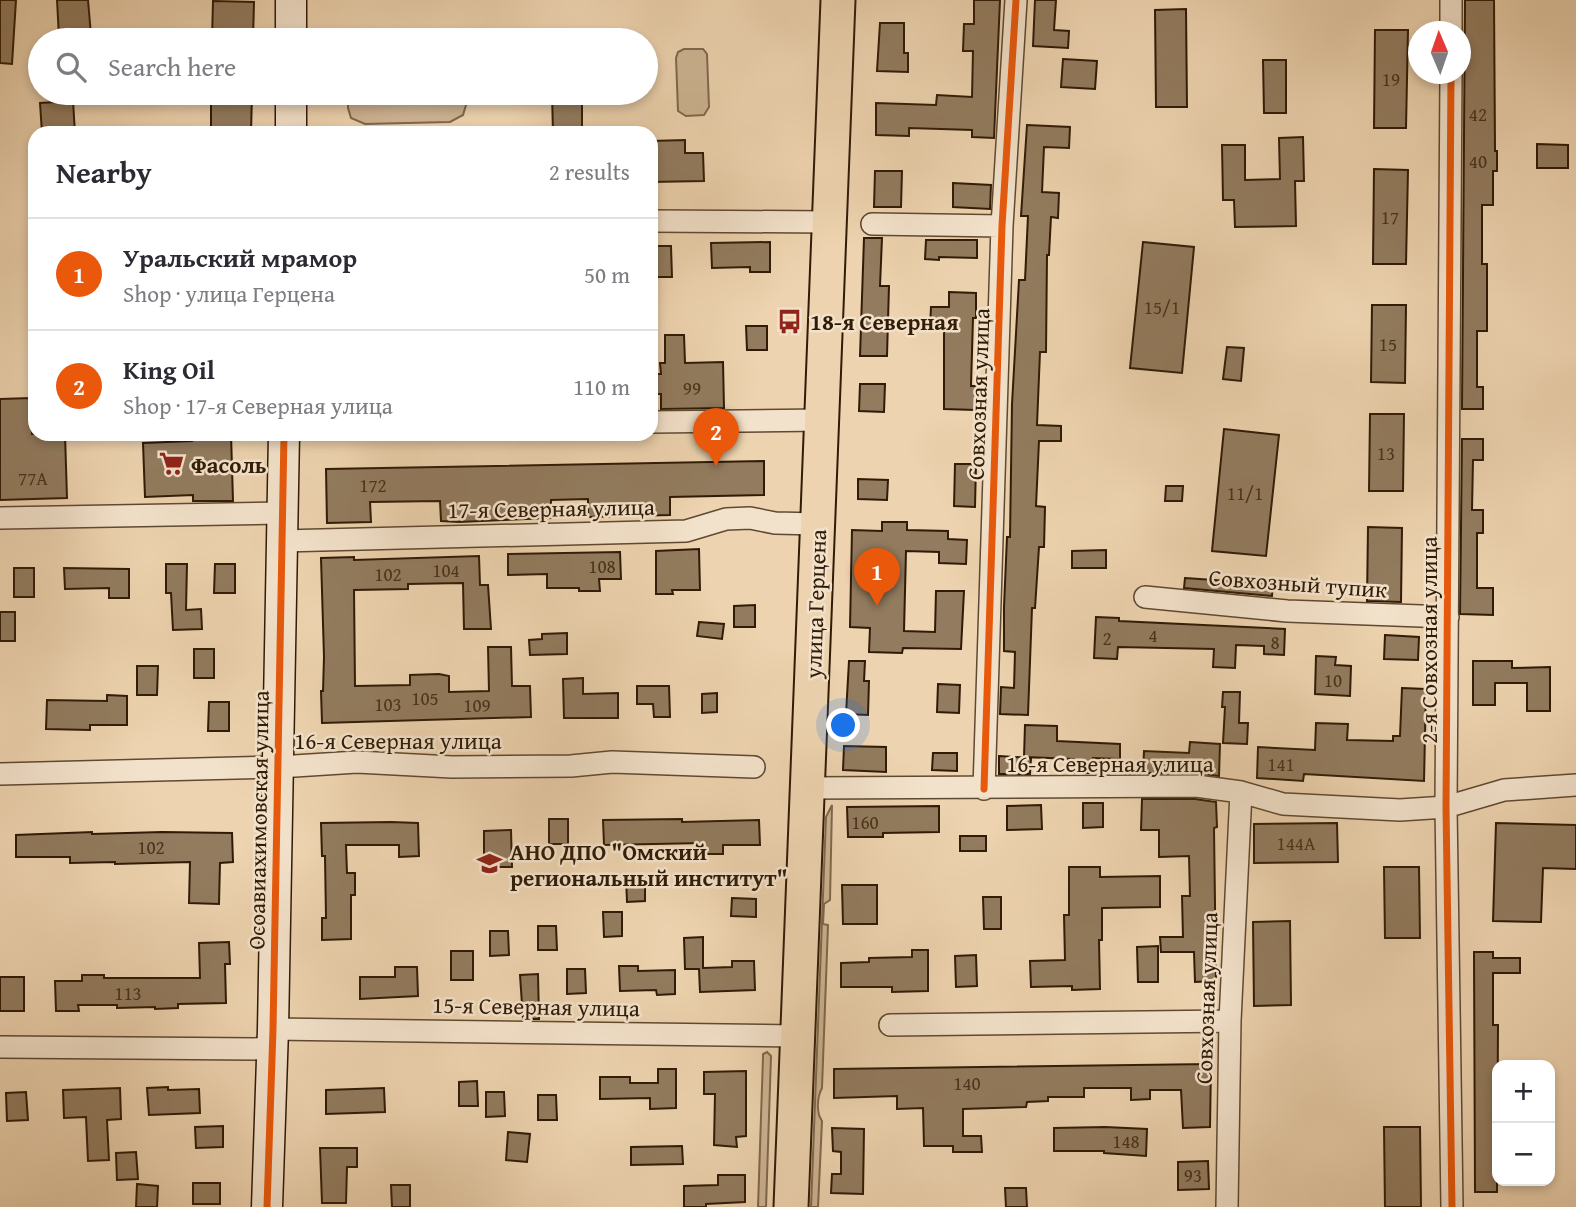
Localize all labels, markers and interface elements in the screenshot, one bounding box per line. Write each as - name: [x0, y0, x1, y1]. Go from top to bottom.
- north arrow: [1408, 21, 1471, 84]
- search box: [28, 28, 658, 105]
- text: Search here: [108, 47, 236, 86]
- icon: search: [52, 48, 90, 86]
- house number: 19: [1382, 65, 1400, 93]
- house number: 42: [1469, 100, 1487, 128]
- house number: 40: [1469, 147, 1487, 175]
- text: Nearby: [56, 150, 152, 194]
- text: 2 results: [549, 155, 630, 188]
- house number: 17: [1381, 203, 1399, 231]
- text: Уральский мрамор: [123, 238, 357, 277]
- text: 1: [73, 258, 85, 291]
- text: 50 m: [584, 258, 630, 291]
- text: Shop · улица Герцена: [123, 277, 335, 310]
- house number: 15/1: [1144, 293, 1180, 321]
- place label: 18-я Северная: [810, 305, 958, 338]
- bus stop icon: 18-я Северная: [776, 307, 804, 335]
- street label: Совхозная улица: [959, 307, 997, 481]
- house number: 15: [1379, 330, 1397, 358]
- text: King Oil: [123, 350, 215, 389]
- text: 2: [73, 370, 85, 403]
- text: 110 m: [573, 370, 630, 403]
- house number: 99: [683, 374, 701, 402]
- text: Shop · 17-я Северная улица: [123, 389, 393, 422]
- pin: 2: [693, 408, 739, 466]
- house number: 13: [1377, 439, 1395, 467]
- place label: Фасоль: [191, 448, 267, 481]
- supermarket icon: Фасоль: [157, 450, 185, 478]
- house number: 77А: [18, 464, 48, 492]
- house number: 172: [359, 471, 387, 499]
- house number: 11/1: [1227, 479, 1263, 507]
- street label: 17-я Северная улица: [447, 490, 655, 526]
- street label: улица Герцена: [796, 529, 834, 680]
- street label: 2-я Совхозная улица: [1412, 536, 1445, 744]
- pin: 1: [854, 548, 900, 606]
- house number: 108: [588, 552, 616, 580]
- house number: 104: [432, 556, 460, 584]
- house number: 102: [374, 560, 402, 588]
- street label: Совхозный тупик: [1208, 560, 1388, 606]
- house number: 4: [1148, 621, 1158, 649]
- house number: 2: [1102, 624, 1112, 652]
- house number: 8: [1270, 628, 1280, 656]
- house number: 10: [1324, 666, 1342, 694]
- house number: 105: [411, 684, 439, 712]
- street label: Осоавиахимовская улица: [239, 690, 277, 950]
- house number: 103: [374, 690, 402, 718]
- house number: 109: [463, 691, 491, 719]
- your location: [826, 708, 860, 742]
- street label: 16-я Северная улица: [294, 724, 502, 757]
- street label: 16-я Северная улица: [1006, 747, 1214, 780]
- house number: 141: [1267, 750, 1295, 778]
- house number: 160: [851, 808, 879, 836]
- house number: 144А: [1277, 829, 1316, 857]
- house number: 102: [137, 833, 165, 861]
- place label: АНО ДПО "Омский региональный институт": [510, 835, 788, 894]
- school or university icon: АНО ДПО "Омский региональный институт": [476, 850, 504, 878]
- street label: Совхозная улица: [1187, 911, 1225, 1085]
- house number: 113: [114, 979, 142, 1007]
- street label: 15-я Северная улица: [432, 988, 640, 1024]
- map controls: [1492, 1060, 1555, 1186]
- button: +: [1492, 1060, 1555, 1123]
- house number: 140: [953, 1069, 981, 1097]
- button: −: [1492, 1123, 1555, 1186]
- house number: 148: [1112, 1127, 1140, 1155]
- house number: 93: [1184, 1161, 1202, 1189]

